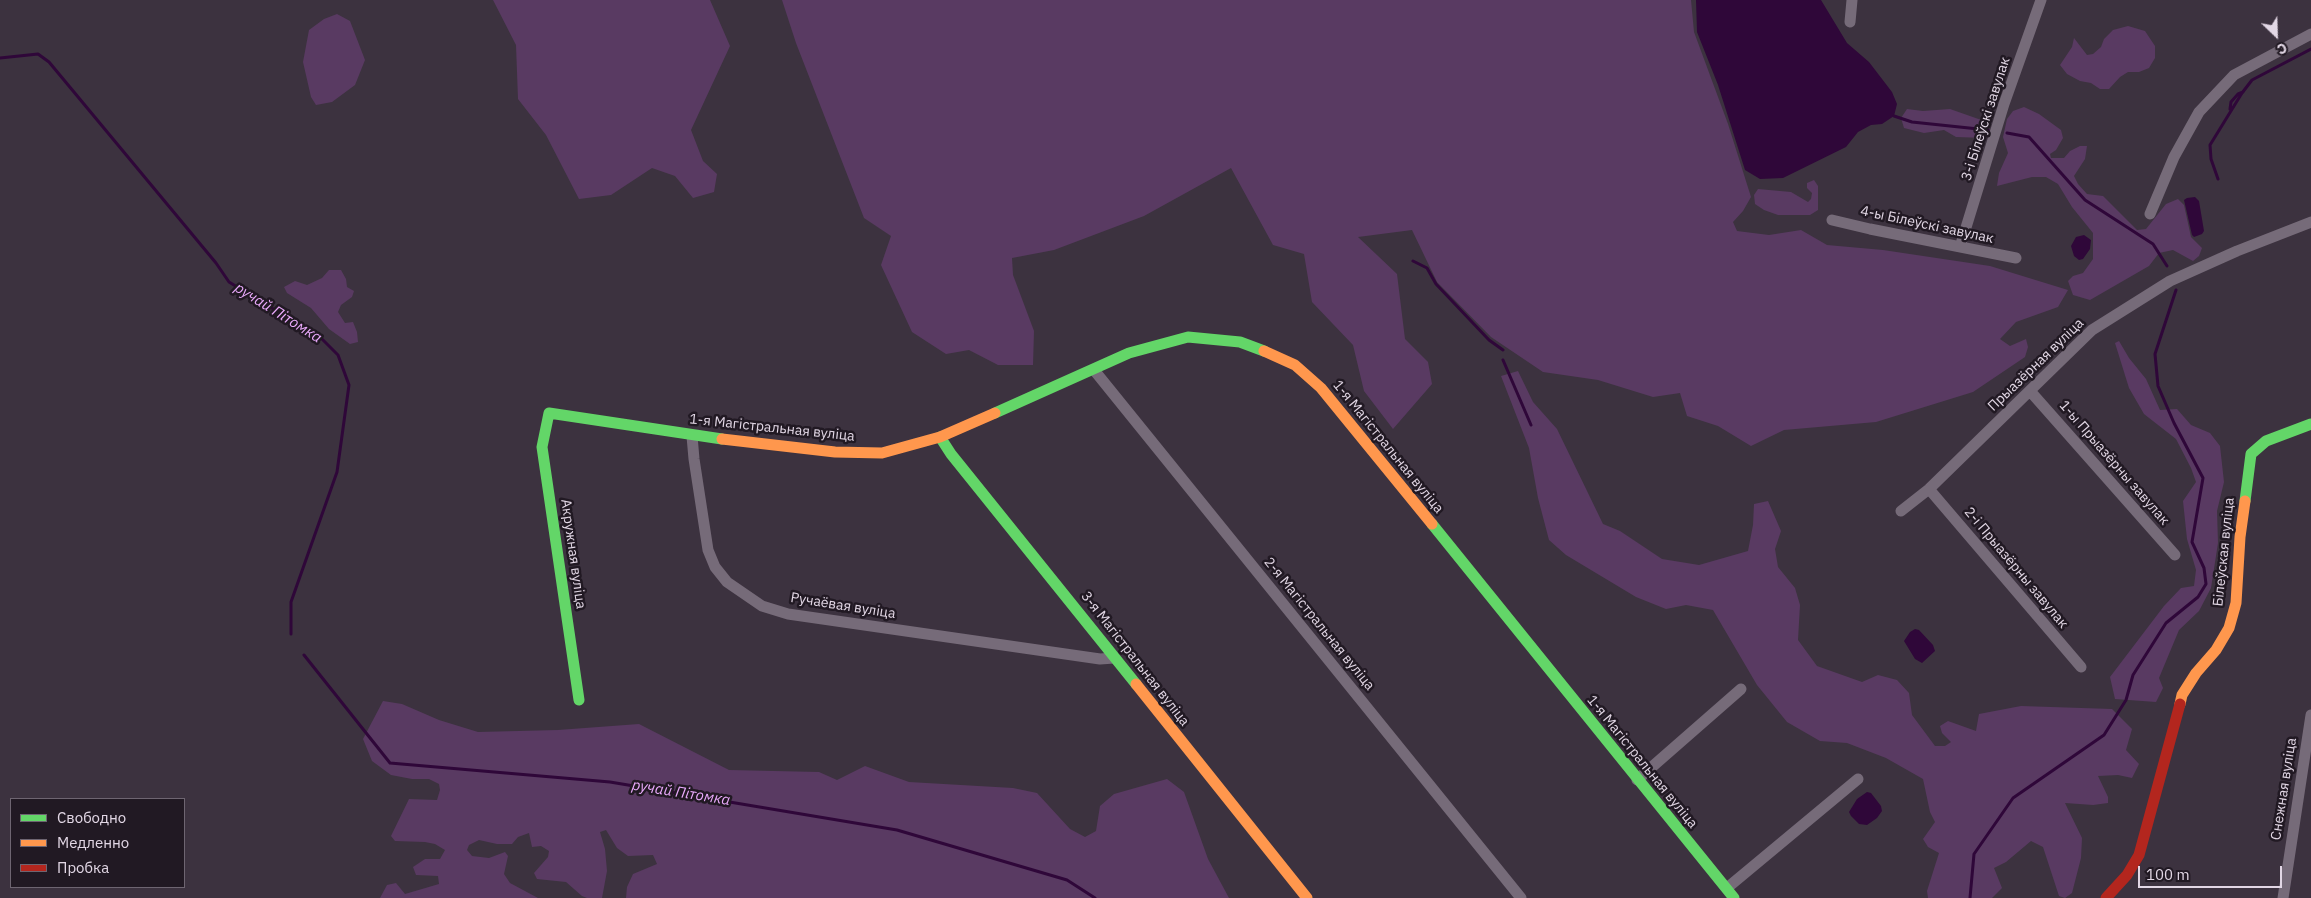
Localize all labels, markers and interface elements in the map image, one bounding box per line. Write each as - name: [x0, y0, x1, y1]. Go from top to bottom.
- north arrow: [2251, 10, 2301, 60]
- text: С: [2274, 39, 2290, 59]
- street label: 3-і Білеўскі завулак: [1958, 55, 2014, 183]
- street label: 4-ы Білеўскі завулак: [1859, 203, 1995, 247]
- water label: ручай Пітомка: [231, 279, 325, 347]
- street label: Прыазёрная вуліца: [1985, 315, 2087, 415]
- street label: 1-я Магістральная вуліца: [1329, 377, 1447, 517]
- street label: 1-ы Прыазёрны завулак: [2055, 397, 2173, 529]
- street label: 1-я Магістральная вуліца: [689, 411, 855, 445]
- street label: Білеўская вуліца: [2210, 497, 2238, 607]
- street label: Акружная вуліца: [557, 498, 589, 610]
- street label: 2-і Прыазёрны завулак: [1960, 504, 2072, 632]
- street label: 2-я Магістральная вуліца: [1260, 554, 1378, 694]
- street label: 3-я Магістральная вуліца: [1077, 588, 1193, 730]
- street label: Ручаёвая вуліца: [789, 589, 897, 623]
- street label: 1-я Магістральная вуліца: [1583, 692, 1701, 832]
- street label: Снежная вуліца: [2268, 737, 2300, 841]
- water label: ручай Пітомка: [630, 776, 732, 810]
- legend: [10, 798, 185, 888]
- text: Свободно: [57, 808, 126, 827]
- text: Медленно: [57, 833, 129, 852]
- scale bar: [2141, 856, 2285, 888]
- text: Пробка: [57, 858, 109, 877]
- text: 100 m: [2146, 865, 2190, 884]

